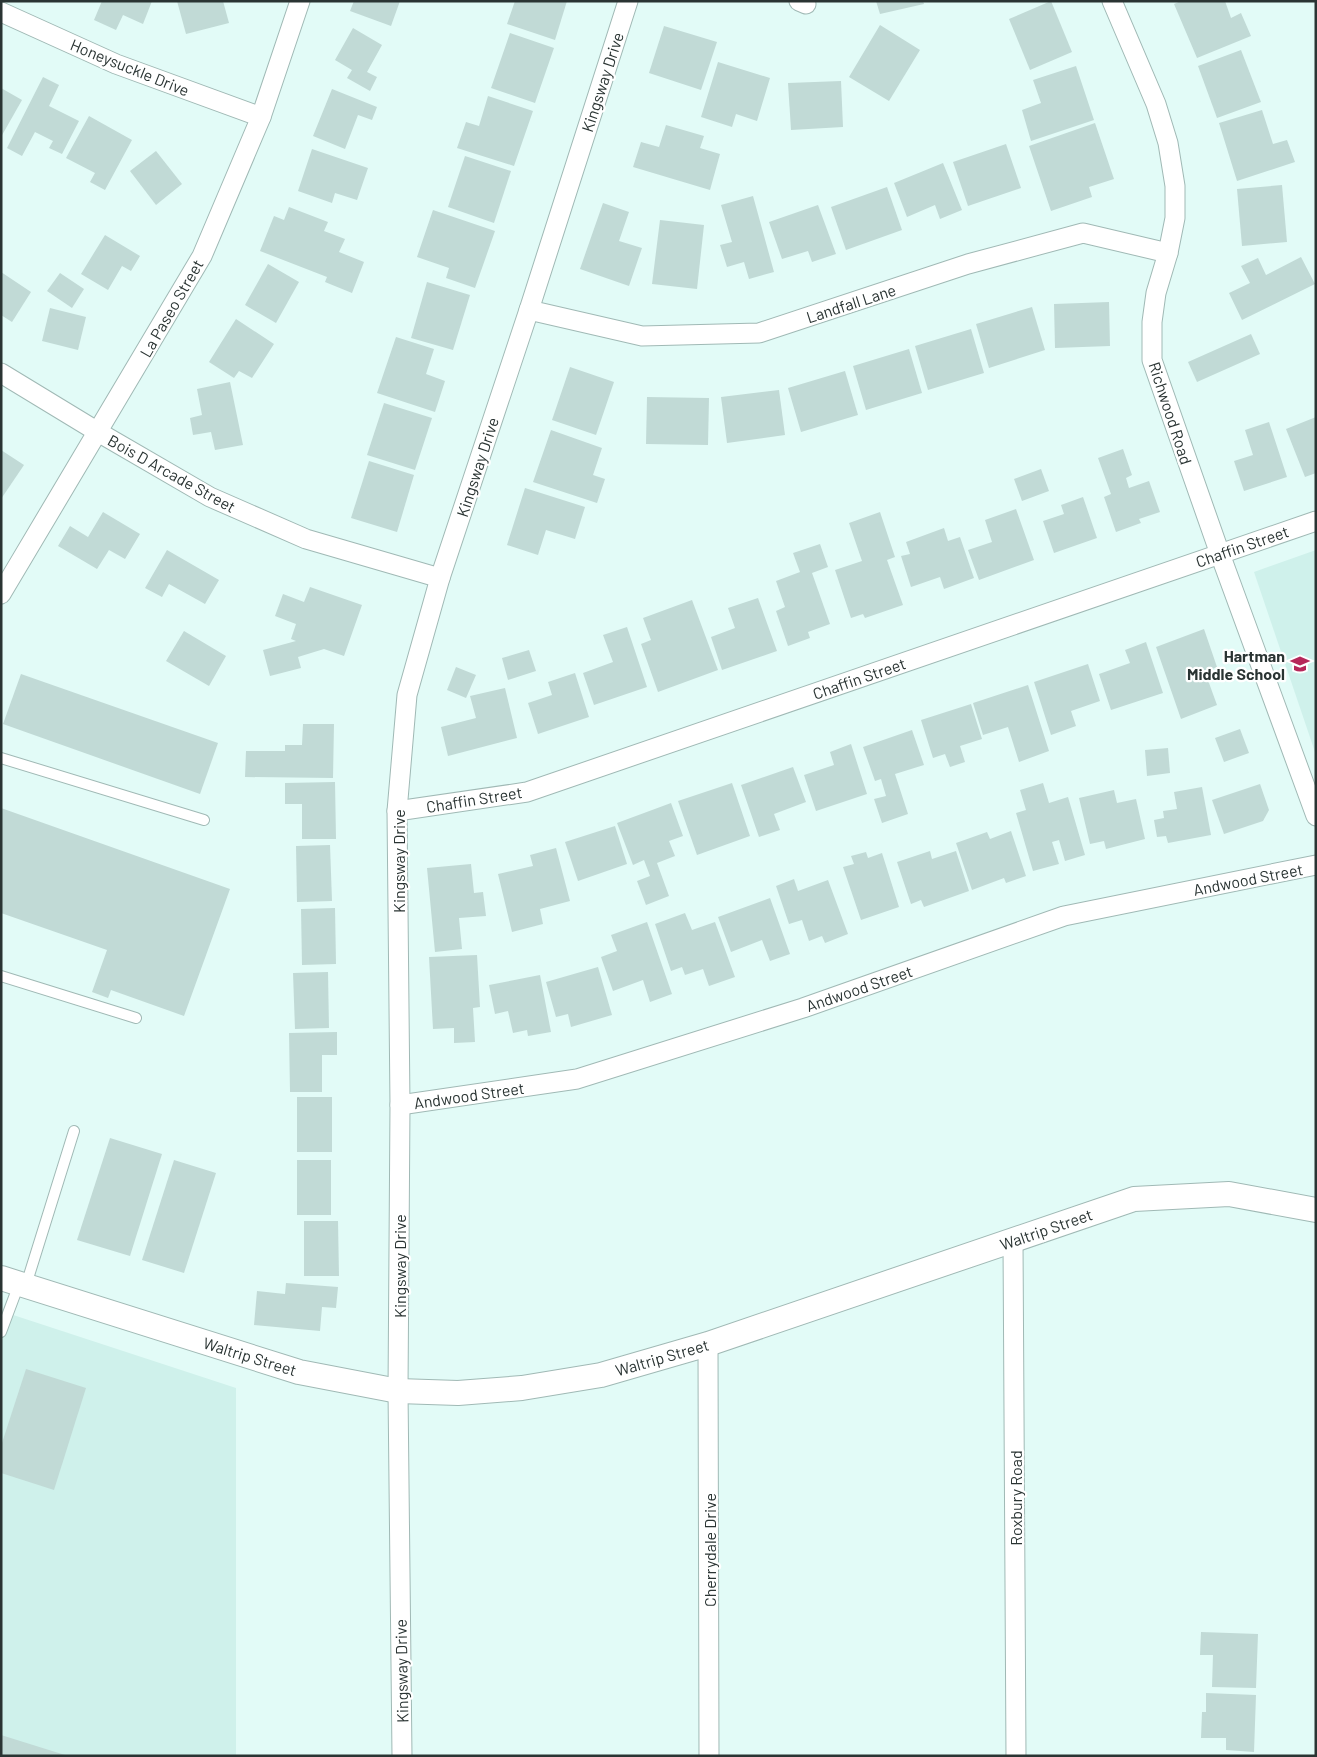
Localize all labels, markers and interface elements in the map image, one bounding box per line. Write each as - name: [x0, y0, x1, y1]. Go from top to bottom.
- street label: Kingsway Drive: [577, 30, 627, 134]
- street label: Honeysuckle Drive: [68, 34, 192, 100]
- street label: La Paseo Street: [135, 256, 207, 360]
- street label: Landfall Lane: [804, 280, 898, 326]
- street label: Richwood Road: [1145, 359, 1197, 467]
- street label: Kingsway Drive: [452, 415, 502, 519]
- street label: Bois D Arcade Street: [105, 430, 239, 516]
- street label: Chaffin Street: [1193, 521, 1291, 571]
- place label: Hartman Middle School: [1187, 646, 1285, 683]
- street label: Chaffin Street: [810, 653, 908, 703]
- school or university icon: Hartman Middle School: [1289, 653, 1311, 675]
- street label: Chaffin Street: [425, 782, 523, 816]
- street label: Kingsway Drive: [389, 809, 408, 913]
- street label: Andwood Street: [1192, 859, 1304, 899]
- street label: Andwood Street: [803, 961, 915, 1015]
- street label: Andwood Street: [413, 1078, 525, 1112]
- street label: Waltrip Street: [997, 1204, 1095, 1254]
- street label: Kingsway Drive: [390, 1214, 409, 1318]
- street label: Waltrip Street: [201, 1333, 299, 1379]
- street label: Waltrip Street: [613, 1335, 711, 1379]
- street label: Roxbury Road: [1006, 1450, 1025, 1546]
- street label: Cherrydale Drive: [700, 1493, 719, 1607]
- street label: Kingsway Drive: [391, 1619, 411, 1723]

